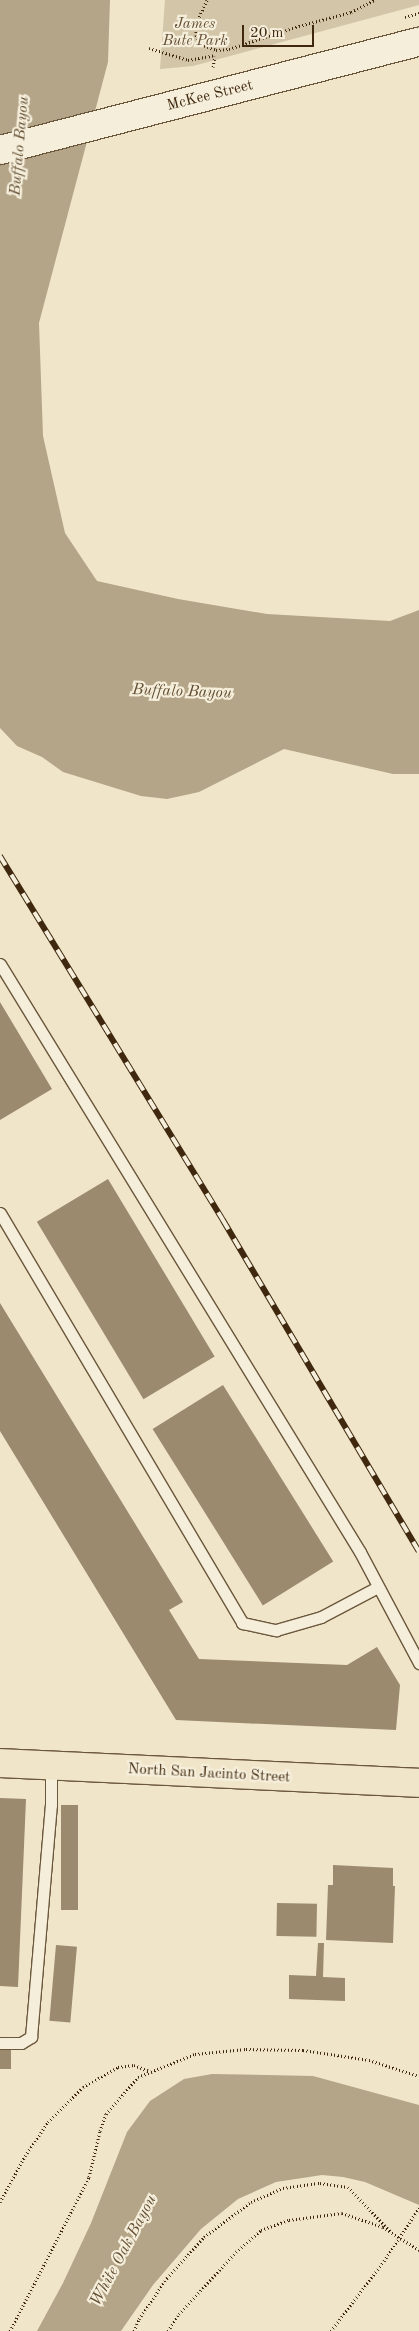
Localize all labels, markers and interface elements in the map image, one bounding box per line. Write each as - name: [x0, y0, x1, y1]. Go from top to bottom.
- park label: James Bute Park: [162, 15, 228, 50]
- scale bar: [244, 15, 316, 47]
- text: 20 m: [250, 26, 284, 41]
- street label: McKee Street: [165, 77, 255, 115]
- water label: Buffalo Bayou: [6, 95, 34, 197]
- water label: Buffalo Bayou: [132, 681, 232, 703]
- street label: North San Jacinto Street: [127, 1761, 291, 1787]
- water label: White Oak Bayou: [87, 2192, 161, 2310]

